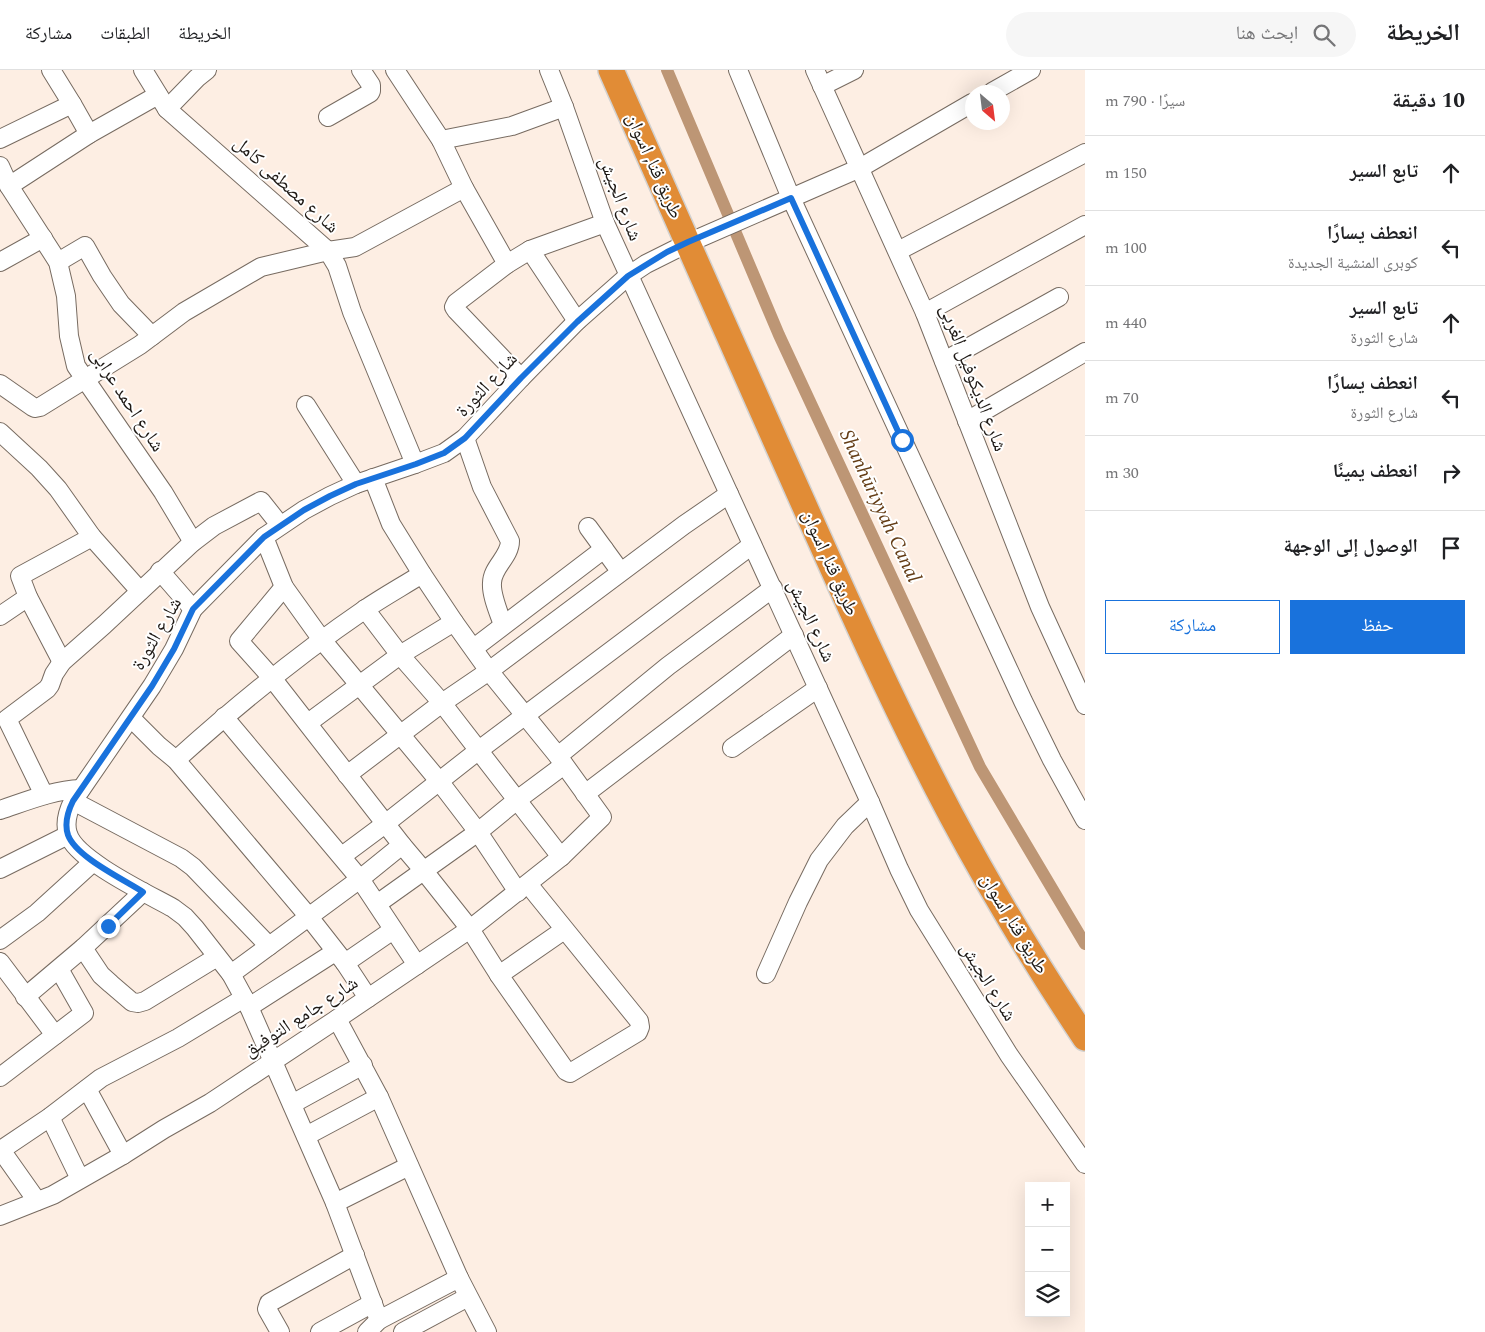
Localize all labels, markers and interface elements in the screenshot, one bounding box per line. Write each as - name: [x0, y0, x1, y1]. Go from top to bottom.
- search box: [1006, 12, 1356, 57]
- text: الخريطة: [1386, 15, 1460, 51]
- text: ابحث هنا: [1236, 19, 1298, 48]
- text: مشاركة: [25, 20, 72, 47]
- text: الطبقات: [100, 20, 150, 47]
- text: الخريطة: [178, 20, 231, 47]
- icon: search: [1310, 21, 1338, 49]
- north arrow: [965, 85, 1010, 130]
- text: 10 دقيقة: [1392, 85, 1465, 117]
- text: سيرًا · 790 m: [1105, 89, 1185, 113]
- street label: طريق قنا, اسوان: [618, 108, 690, 224]
- street label: شارع مصطفى كامل: [227, 129, 345, 241]
- street label: شارع الجيش: [591, 153, 649, 245]
- text: تابع السير: [1350, 157, 1418, 186]
- icon: ahead: [1437, 159, 1465, 187]
- text: 150 m: [1105, 161, 1147, 185]
- text: انعطف يسارًا: [1327, 219, 1418, 248]
- icon: left: [1437, 234, 1465, 262]
- text: 100 m: [1105, 236, 1147, 260]
- text: كوبرى المنشية الجديدة: [1288, 251, 1418, 275]
- text: تابع السير: [1350, 294, 1418, 323]
- street label: شارع الديكوفيل الغربى: [932, 300, 1014, 456]
- icon: ahead: [1437, 309, 1465, 337]
- text: 440 m: [1105, 311, 1147, 335]
- text: شارع الثورة: [1350, 326, 1418, 350]
- street label: شارع احمد عرابى: [82, 342, 172, 458]
- street label: شارع الثورة: [449, 346, 525, 424]
- text: انعطف يسارًا: [1327, 369, 1418, 398]
- icon: left: [1437, 384, 1465, 412]
- text: 70 m: [1105, 386, 1139, 410]
- text: شارع الثورة: [1350, 401, 1418, 425]
- water label: Shanhūriyyah Canal: [831, 424, 929, 588]
- route start: [891, 429, 914, 452]
- text: انعطف يمينًا: [1333, 457, 1418, 486]
- icon: right: [1437, 459, 1465, 487]
- text: 30 m: [1105, 461, 1139, 485]
- street label: طريق قنا, اسوان: [794, 505, 866, 621]
- text: الوصول إلى الوجهة: [1284, 532, 1418, 561]
- icon: arrive: [1437, 534, 1465, 562]
- street label: شارع الجيش: [779, 575, 843, 667]
- street label: شارع الثورة: [124, 592, 190, 676]
- button: مشاركة: [1105, 600, 1280, 654]
- button: حفظ: [1290, 600, 1465, 654]
- street label: طريق قنا, اسوان: [972, 868, 1056, 980]
- route end: [97, 915, 120, 938]
- street label: شارع الجيش: [952, 937, 1024, 1027]
- street label: شارع جامع التوفيق: [238, 969, 364, 1065]
- map controls: [1025, 1182, 1070, 1317]
- button: +: [1025, 1182, 1070, 1227]
- button: −: [1025, 1227, 1070, 1272]
- button: layers: [1025, 1272, 1070, 1317]

